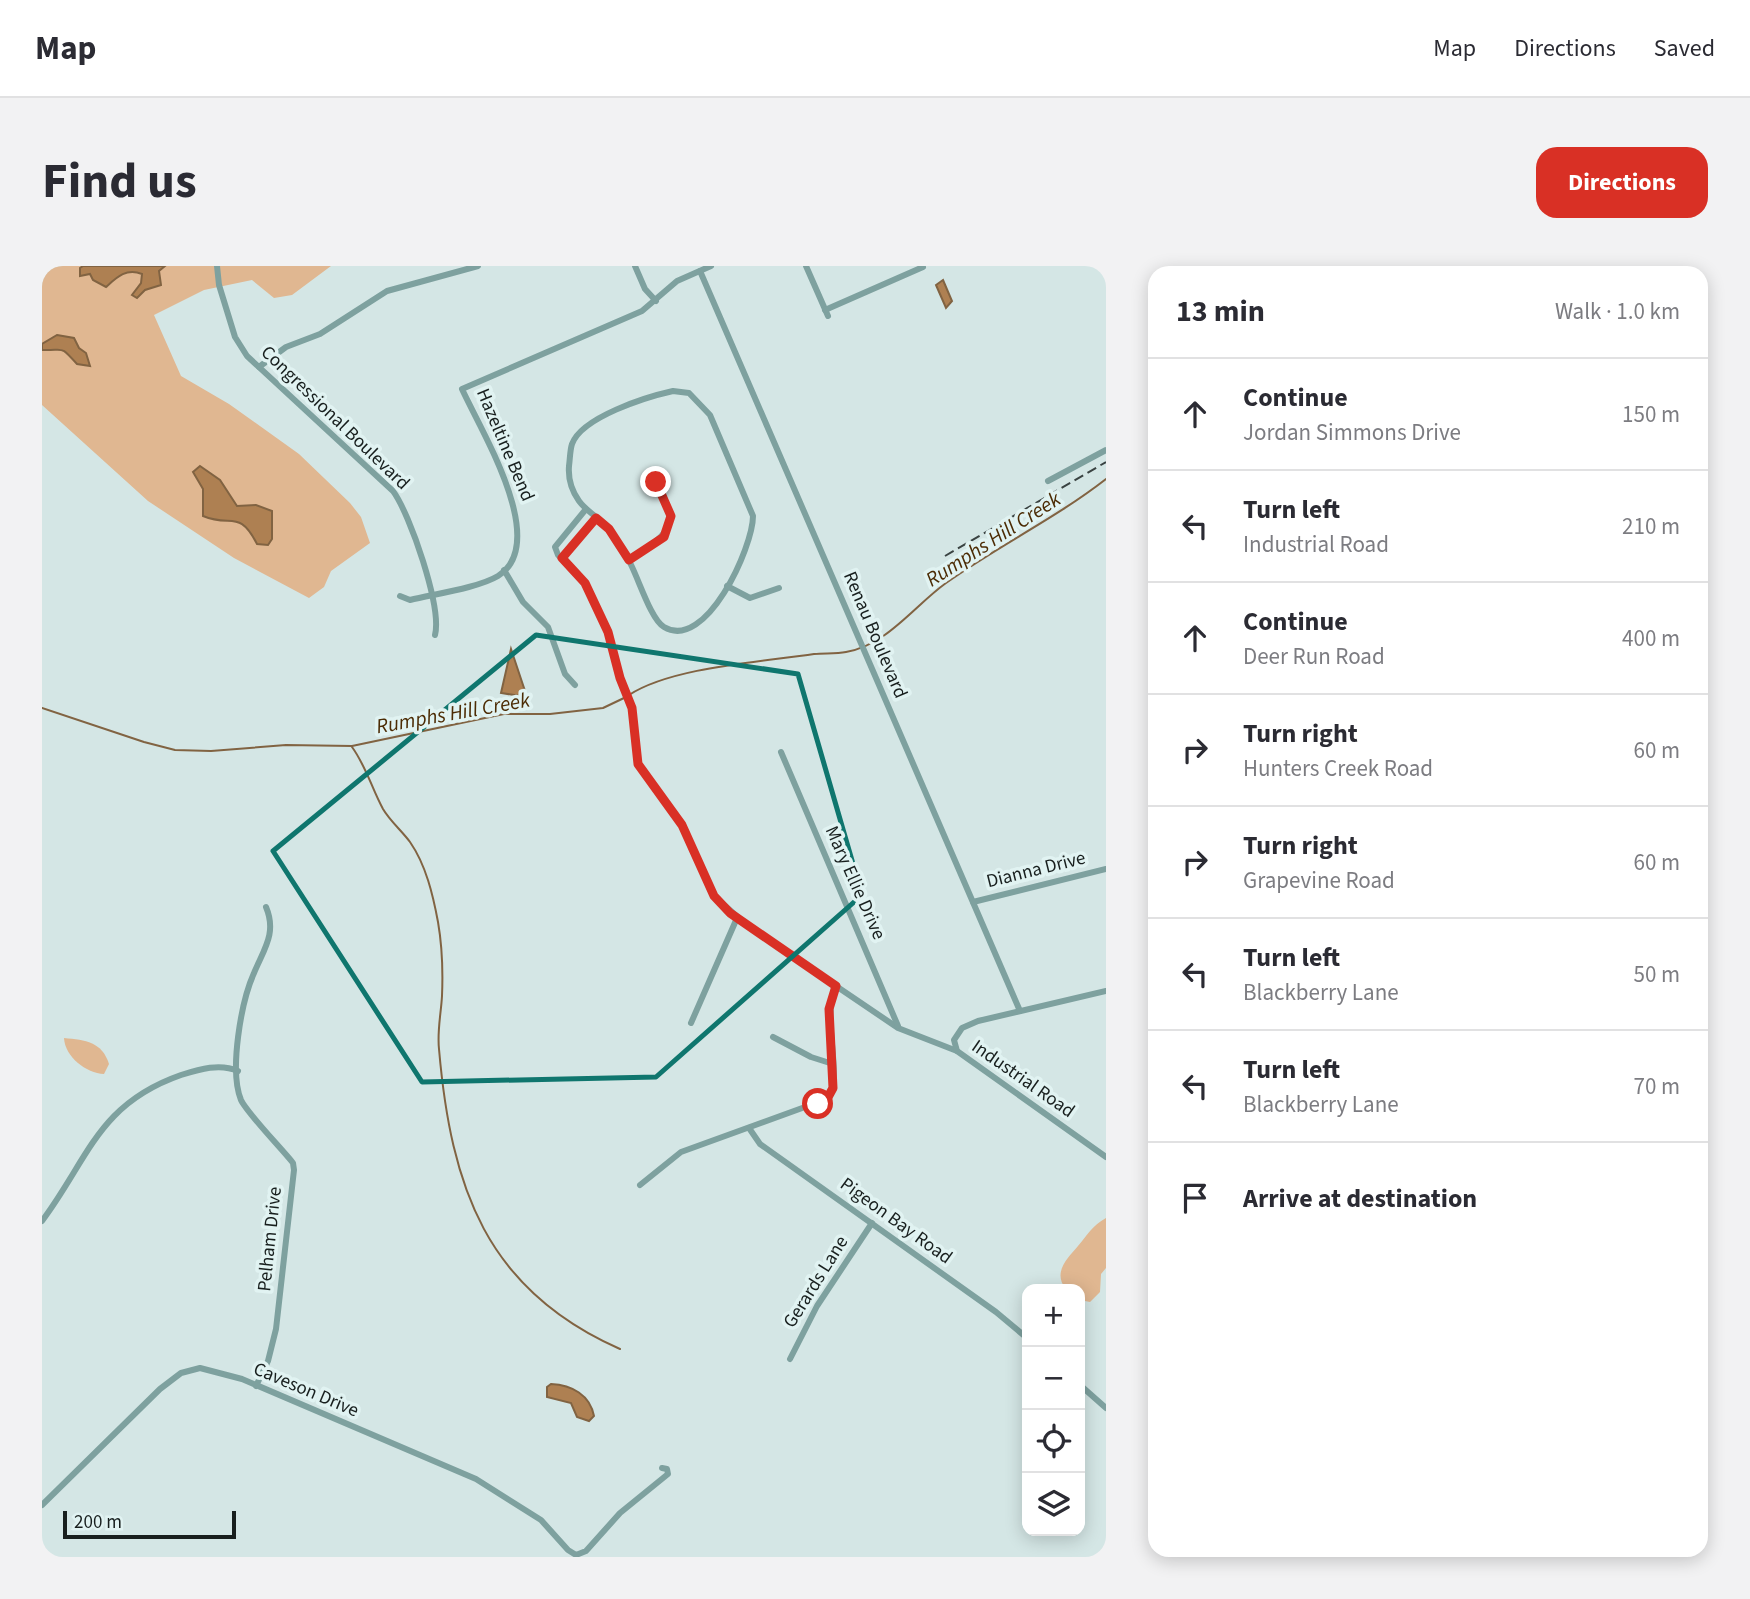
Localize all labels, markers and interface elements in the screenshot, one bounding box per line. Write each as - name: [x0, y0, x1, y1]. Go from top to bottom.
- text: Map: [35, 25, 96, 72]
- text: Map: [1433, 31, 1476, 66]
- text: Directions: [1514, 31, 1616, 66]
- text: Saved: [1654, 31, 1715, 66]
- text: Find us: [42, 147, 197, 217]
- button: Directions: [1536, 147, 1708, 218]
- text: 13 min: [1176, 290, 1265, 333]
- text: Walk · 1.0 km: [1555, 295, 1680, 328]
- street label: Congressional Boulevard: [255, 340, 415, 496]
- text: Continue: [1243, 379, 1348, 416]
- street label: Hazeltine Bend: [469, 384, 541, 506]
- icon: ahead: [1176, 395, 1214, 433]
- text: 150 m: [1622, 398, 1680, 431]
- text: Jordan Simmons Drive: [1243, 416, 1461, 449]
- route end: [640, 466, 671, 497]
- water label: Rumphs Hill Creek: [920, 483, 1067, 594]
- text: Turn left: [1243, 491, 1340, 528]
- icon: left: [1176, 507, 1214, 545]
- text: 210 m: [1622, 510, 1680, 543]
- text: Industrial Road: [1243, 528, 1389, 561]
- street label: Renau Boulevard: [836, 567, 914, 703]
- text: Continue: [1243, 603, 1348, 640]
- icon: ahead: [1176, 619, 1214, 657]
- text: 400 m: [1622, 622, 1680, 655]
- text: Deer Run Road: [1243, 640, 1385, 673]
- water label: Rumphs Hill Creek: [374, 685, 533, 741]
- text: Turn right: [1243, 715, 1358, 752]
- icon: right: [1176, 731, 1214, 769]
- text: 60 m: [1633, 734, 1680, 767]
- text: Hunters Creek Road: [1243, 752, 1433, 785]
- street label: Mary Ellie Drive: [818, 822, 892, 944]
- text: Turn right: [1243, 827, 1358, 864]
- icon: right: [1176, 843, 1214, 881]
- street label: Dianna Drive: [984, 845, 1088, 895]
- text: 60 m: [1633, 846, 1680, 879]
- text: Grapevine Road: [1243, 864, 1395, 897]
- text: Turn left: [1243, 939, 1340, 976]
- icon: left: [1176, 955, 1214, 993]
- text: 50 m: [1633, 958, 1680, 991]
- text: Blackberry Lane: [1243, 976, 1399, 1009]
- street label: Industrial Road: [966, 1033, 1080, 1125]
- text: Turn left: [1243, 1051, 1340, 1088]
- icon: left: [1176, 1067, 1214, 1105]
- text: 70 m: [1633, 1070, 1680, 1103]
- route start: [802, 1088, 833, 1119]
- text: Blackberry Lane: [1243, 1088, 1399, 1121]
- street label: Pigeon Bay Road: [834, 1171, 958, 1271]
- icon: arrive: [1176, 1179, 1214, 1217]
- text: Arrive at destination: [1243, 1180, 1477, 1217]
- street label: Pelham Drive: [251, 1185, 289, 1293]
- street label: Gerards Lane: [777, 1231, 855, 1333]
- map controls: [1022, 1284, 1085, 1536]
- button: +: [1022, 1284, 1085, 1347]
- button: −: [1022, 1347, 1085, 1410]
- street label: Caveson Drive: [249, 1356, 363, 1424]
- button: locate: [1022, 1410, 1085, 1473]
- button: layers: [1022, 1473, 1085, 1536]
- scale bar: [63, 1508, 236, 1540]
- text: 200 m: [74, 1509, 122, 1536]

